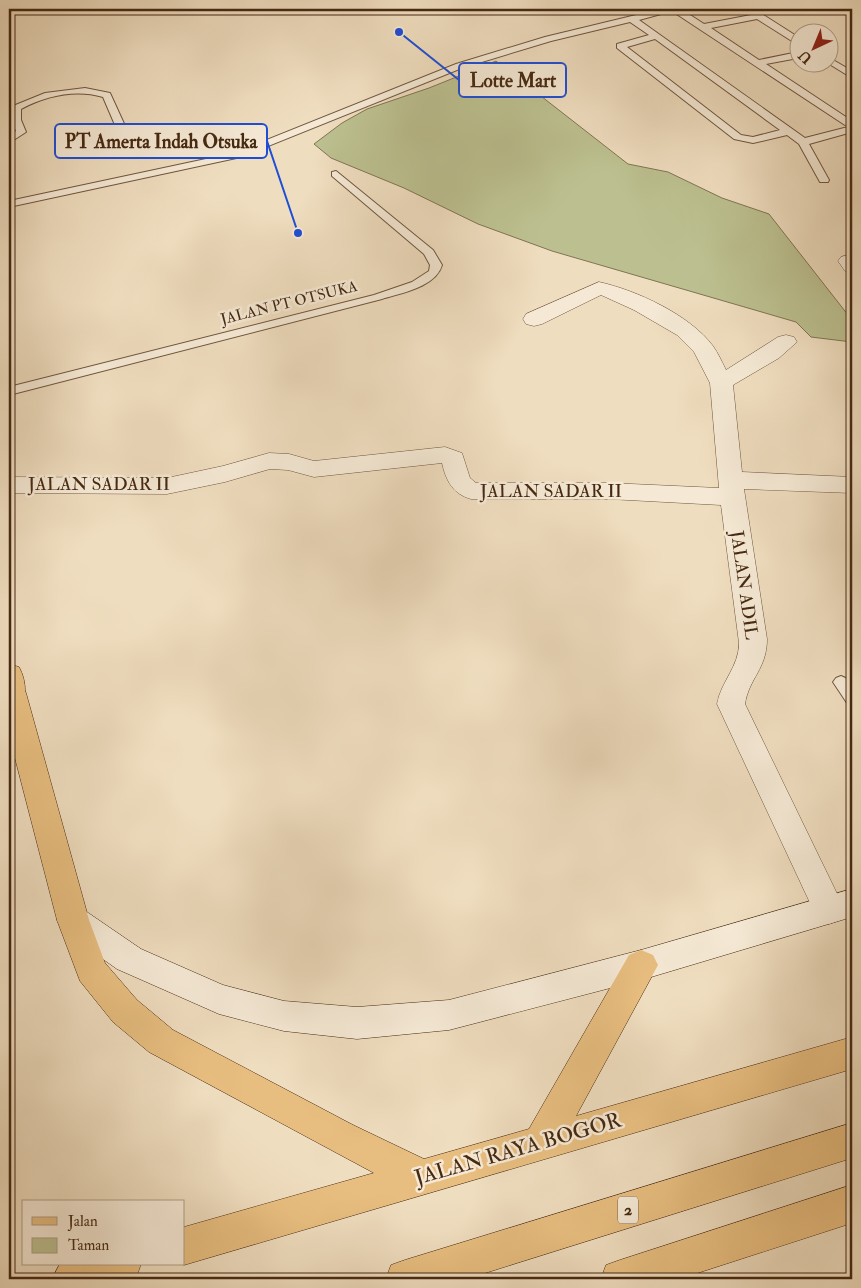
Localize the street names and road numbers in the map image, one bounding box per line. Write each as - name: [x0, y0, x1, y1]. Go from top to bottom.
- street label: JALAN PT OTSUKA: [218, 277, 360, 330]
- street label: JALAN SADAR II: [27, 473, 170, 496]
- street label: JALAN SADAR II: [479, 480, 622, 503]
- street label: JALAN ADIL: [725, 528, 763, 641]
- street label: JALAN RAYA BOGOR: [411, 1106, 625, 1192]
- road number: 2: [618, 1196, 638, 1224]

